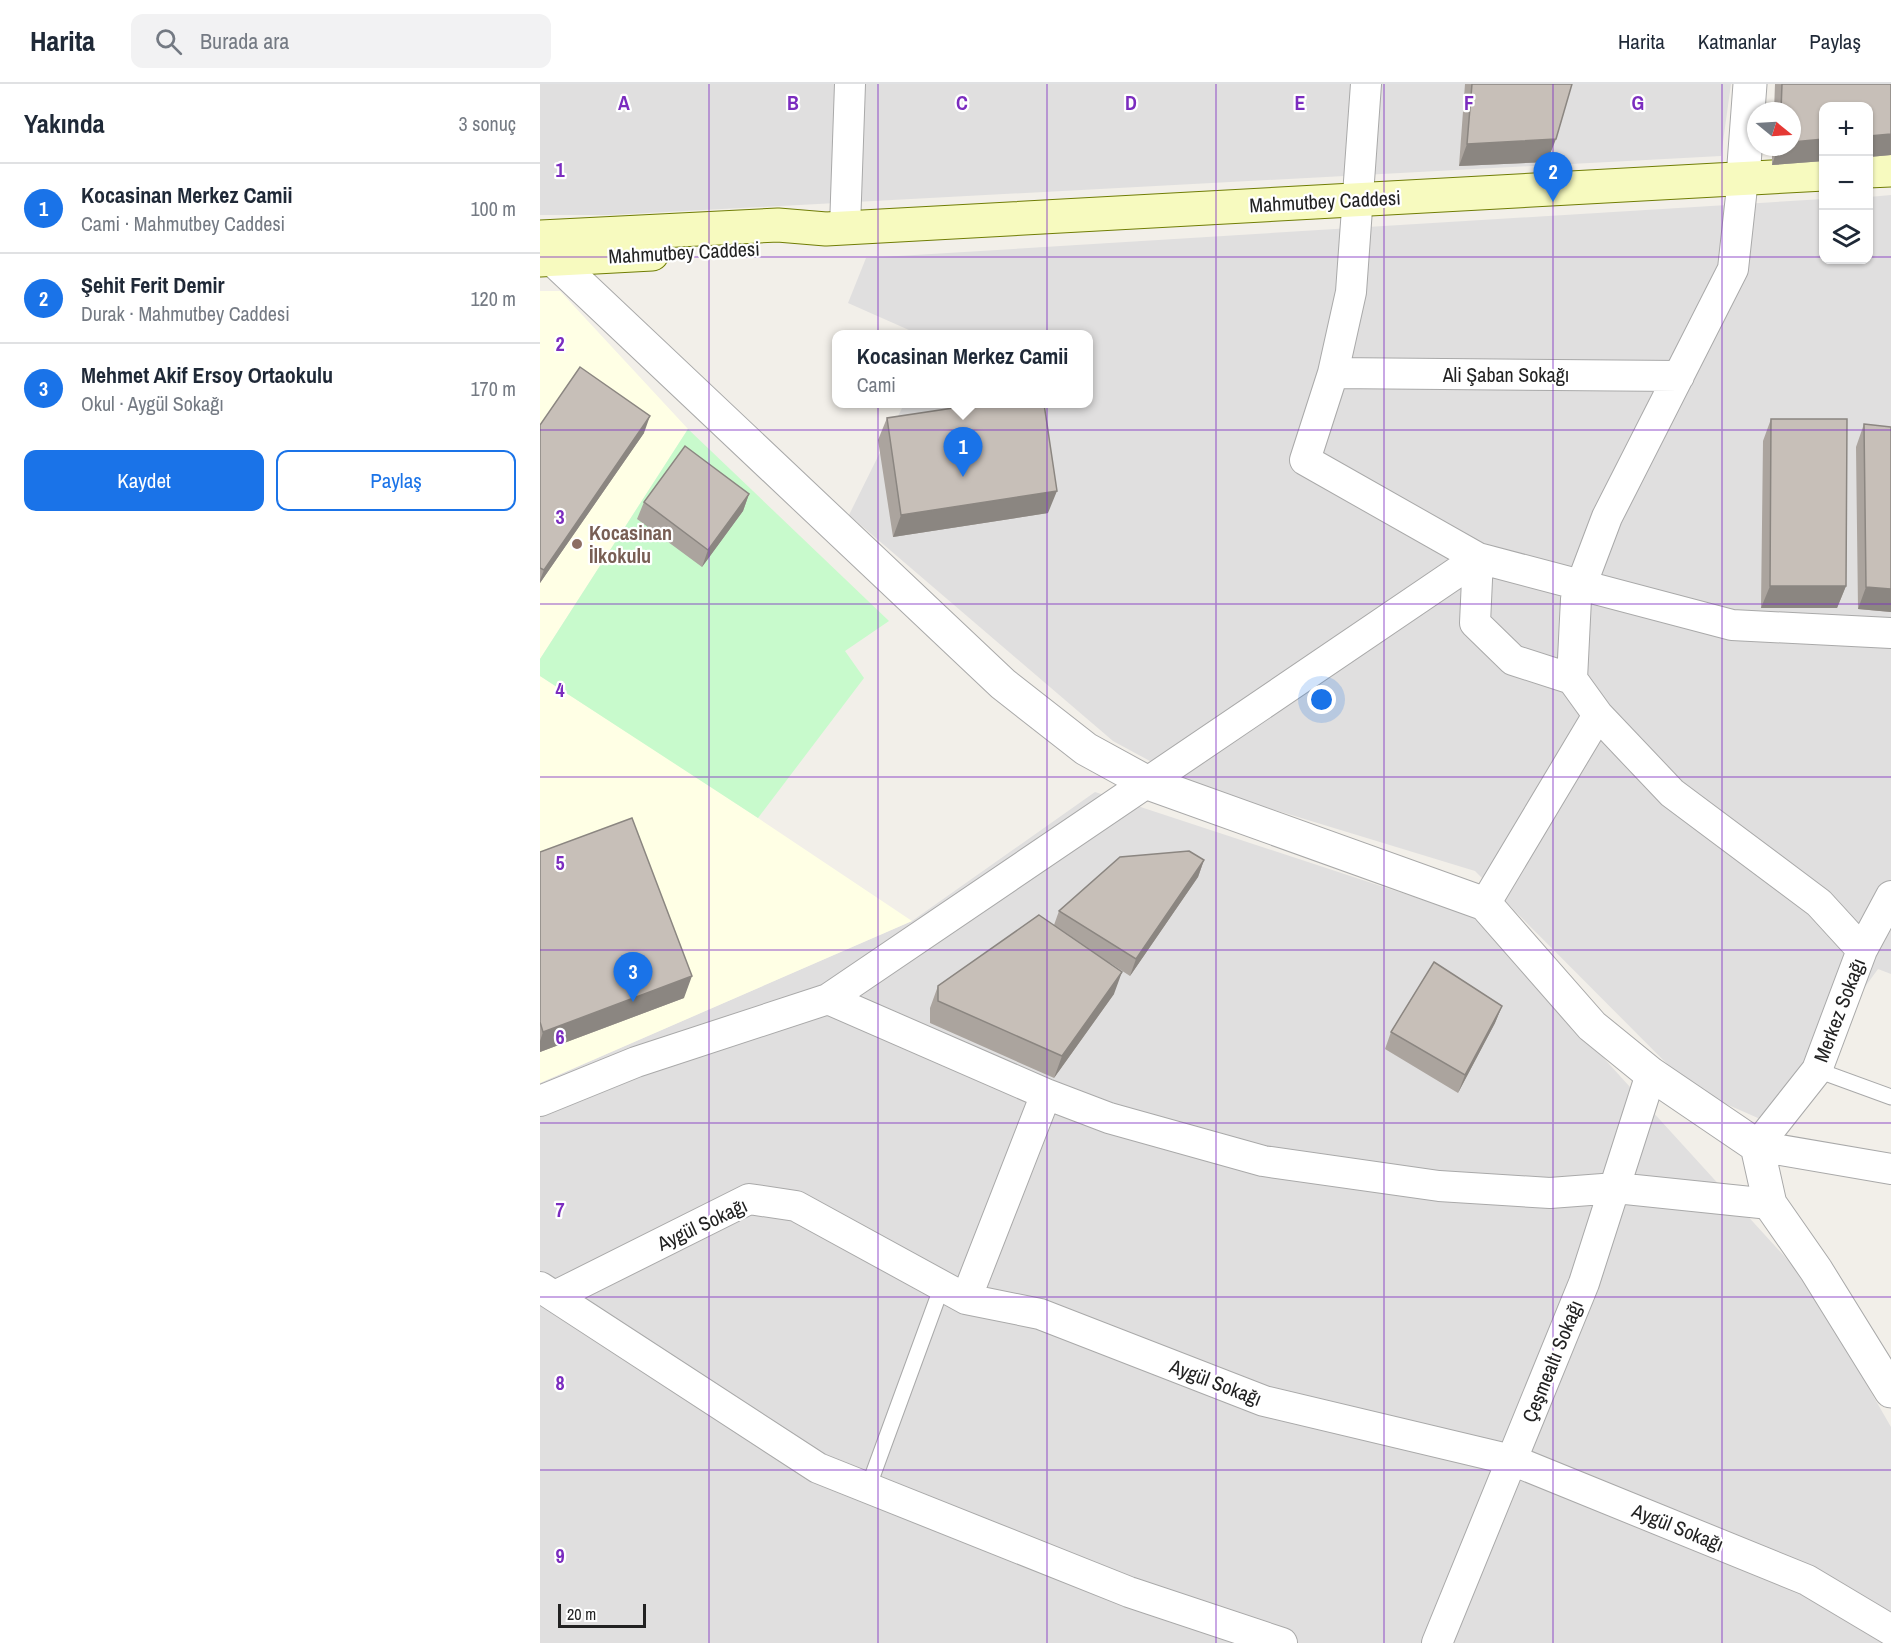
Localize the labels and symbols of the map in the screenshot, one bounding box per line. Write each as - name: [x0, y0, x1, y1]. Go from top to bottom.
- text: A: [618, 89, 630, 116]
- text: B: [787, 89, 799, 116]
- text: C: [956, 89, 968, 116]
- text: D: [1125, 89, 1137, 116]
- text: E: [1295, 89, 1306, 116]
- text: F: [1464, 89, 1474, 116]
- text: G: [1632, 89, 1644, 116]
- north arrow: [1747, 102, 1801, 156]
- pin: 2: [1534, 152, 1572, 202]
- text: 1: [555, 156, 565, 183]
- street label: Mahmutbey Caddesi: [1249, 184, 1401, 218]
- street label: Mahmutbey Caddesi: [608, 235, 760, 269]
- text: 2: [555, 330, 565, 357]
- street label: Ali Şaban Sokağı: [1442, 361, 1569, 388]
- pin: 1: [944, 428, 982, 477]
- text: 3: [555, 503, 565, 530]
- place label: Kocasinan İlkokulu: [589, 519, 672, 569]
- marker: Kocasinan İlkokulu: [570, 537, 584, 551]
- text: 4: [555, 676, 565, 703]
- your location: [1307, 685, 1336, 714]
- text: 5: [555, 849, 565, 876]
- pin: 3: [614, 952, 652, 1002]
- street label: Merkez Sokağı: [1807, 954, 1871, 1066]
- text: 6: [555, 1023, 565, 1050]
- street label: Aygül Sokağı: [652, 1191, 751, 1257]
- text: 7: [555, 1196, 565, 1223]
- street label: Çeşmealtı Sokağı: [1515, 1296, 1589, 1426]
- street label: Aygül Sokağı: [1165, 1352, 1266, 1412]
- text: 8: [555, 1369, 565, 1396]
- street label: Aygül Sokağı: [1627, 1496, 1728, 1558]
- text: 9: [555, 1542, 565, 1569]
- scale bar: [558, 1601, 646, 1628]

